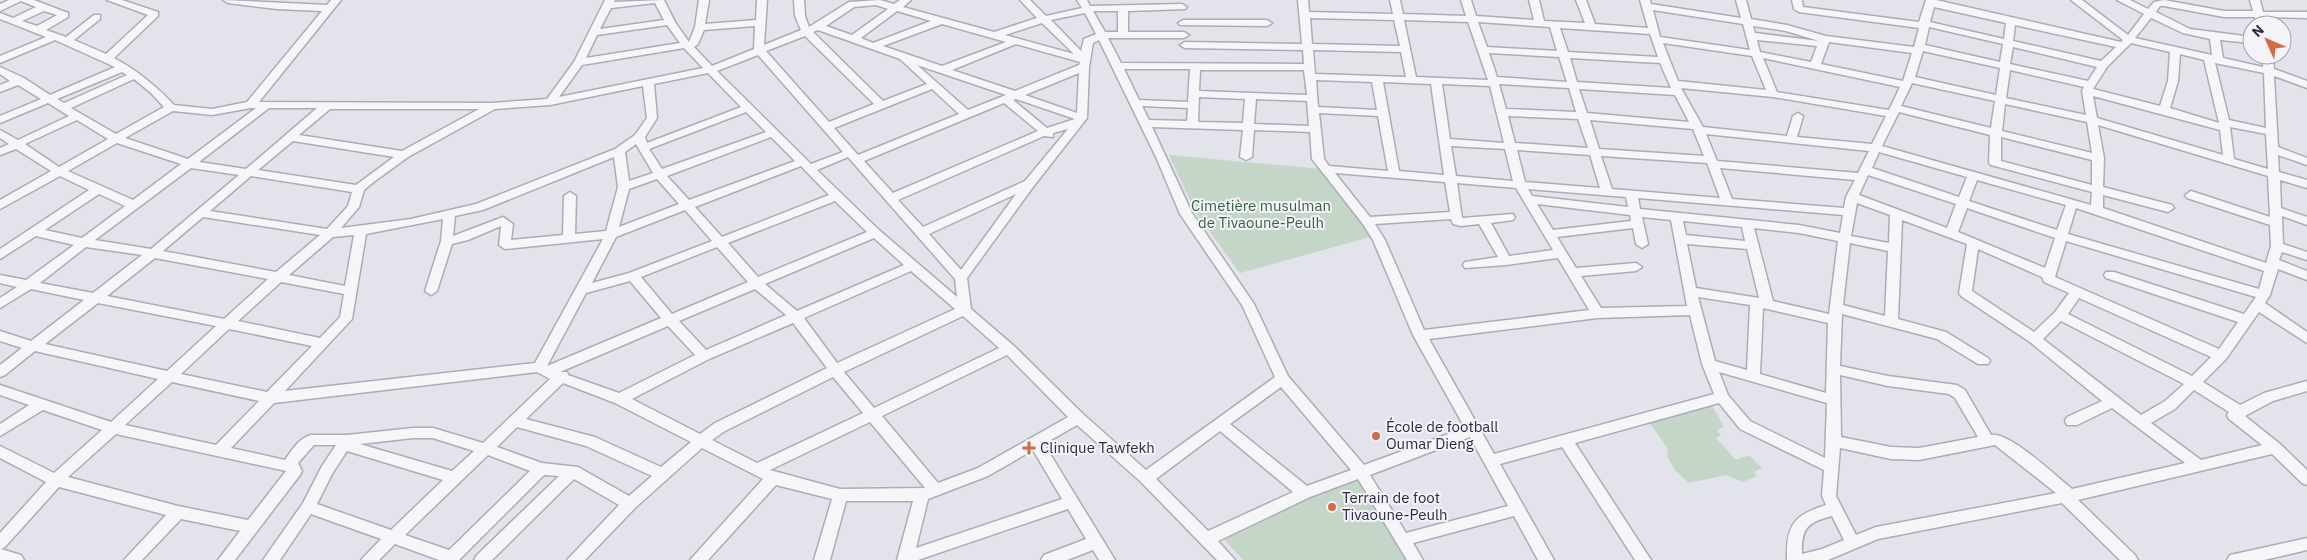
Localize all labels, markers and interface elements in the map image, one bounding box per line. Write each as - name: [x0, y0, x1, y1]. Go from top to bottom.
- north arrow: [2242, 15, 2292, 65]
- text: N: [2248, 21, 2268, 41]
- park label: Cimetière musulman de Tivaoune-Peulh: [1191, 196, 1331, 232]
- place label: École de football Oumar Dieng: [1386, 417, 1498, 453]
- marker: École de football Oumar Dieng: [1370, 430, 1382, 442]
- place label: Clinique Tawfekh: [1040, 438, 1155, 457]
- marker: Clinique Tawfekh: [1022, 441, 1036, 455]
- place label: Terrain de foot Tivaoune-Peulh: [1342, 488, 1448, 524]
- marker: Terrain de foot Tivaoune-Peulh: [1326, 501, 1338, 513]

